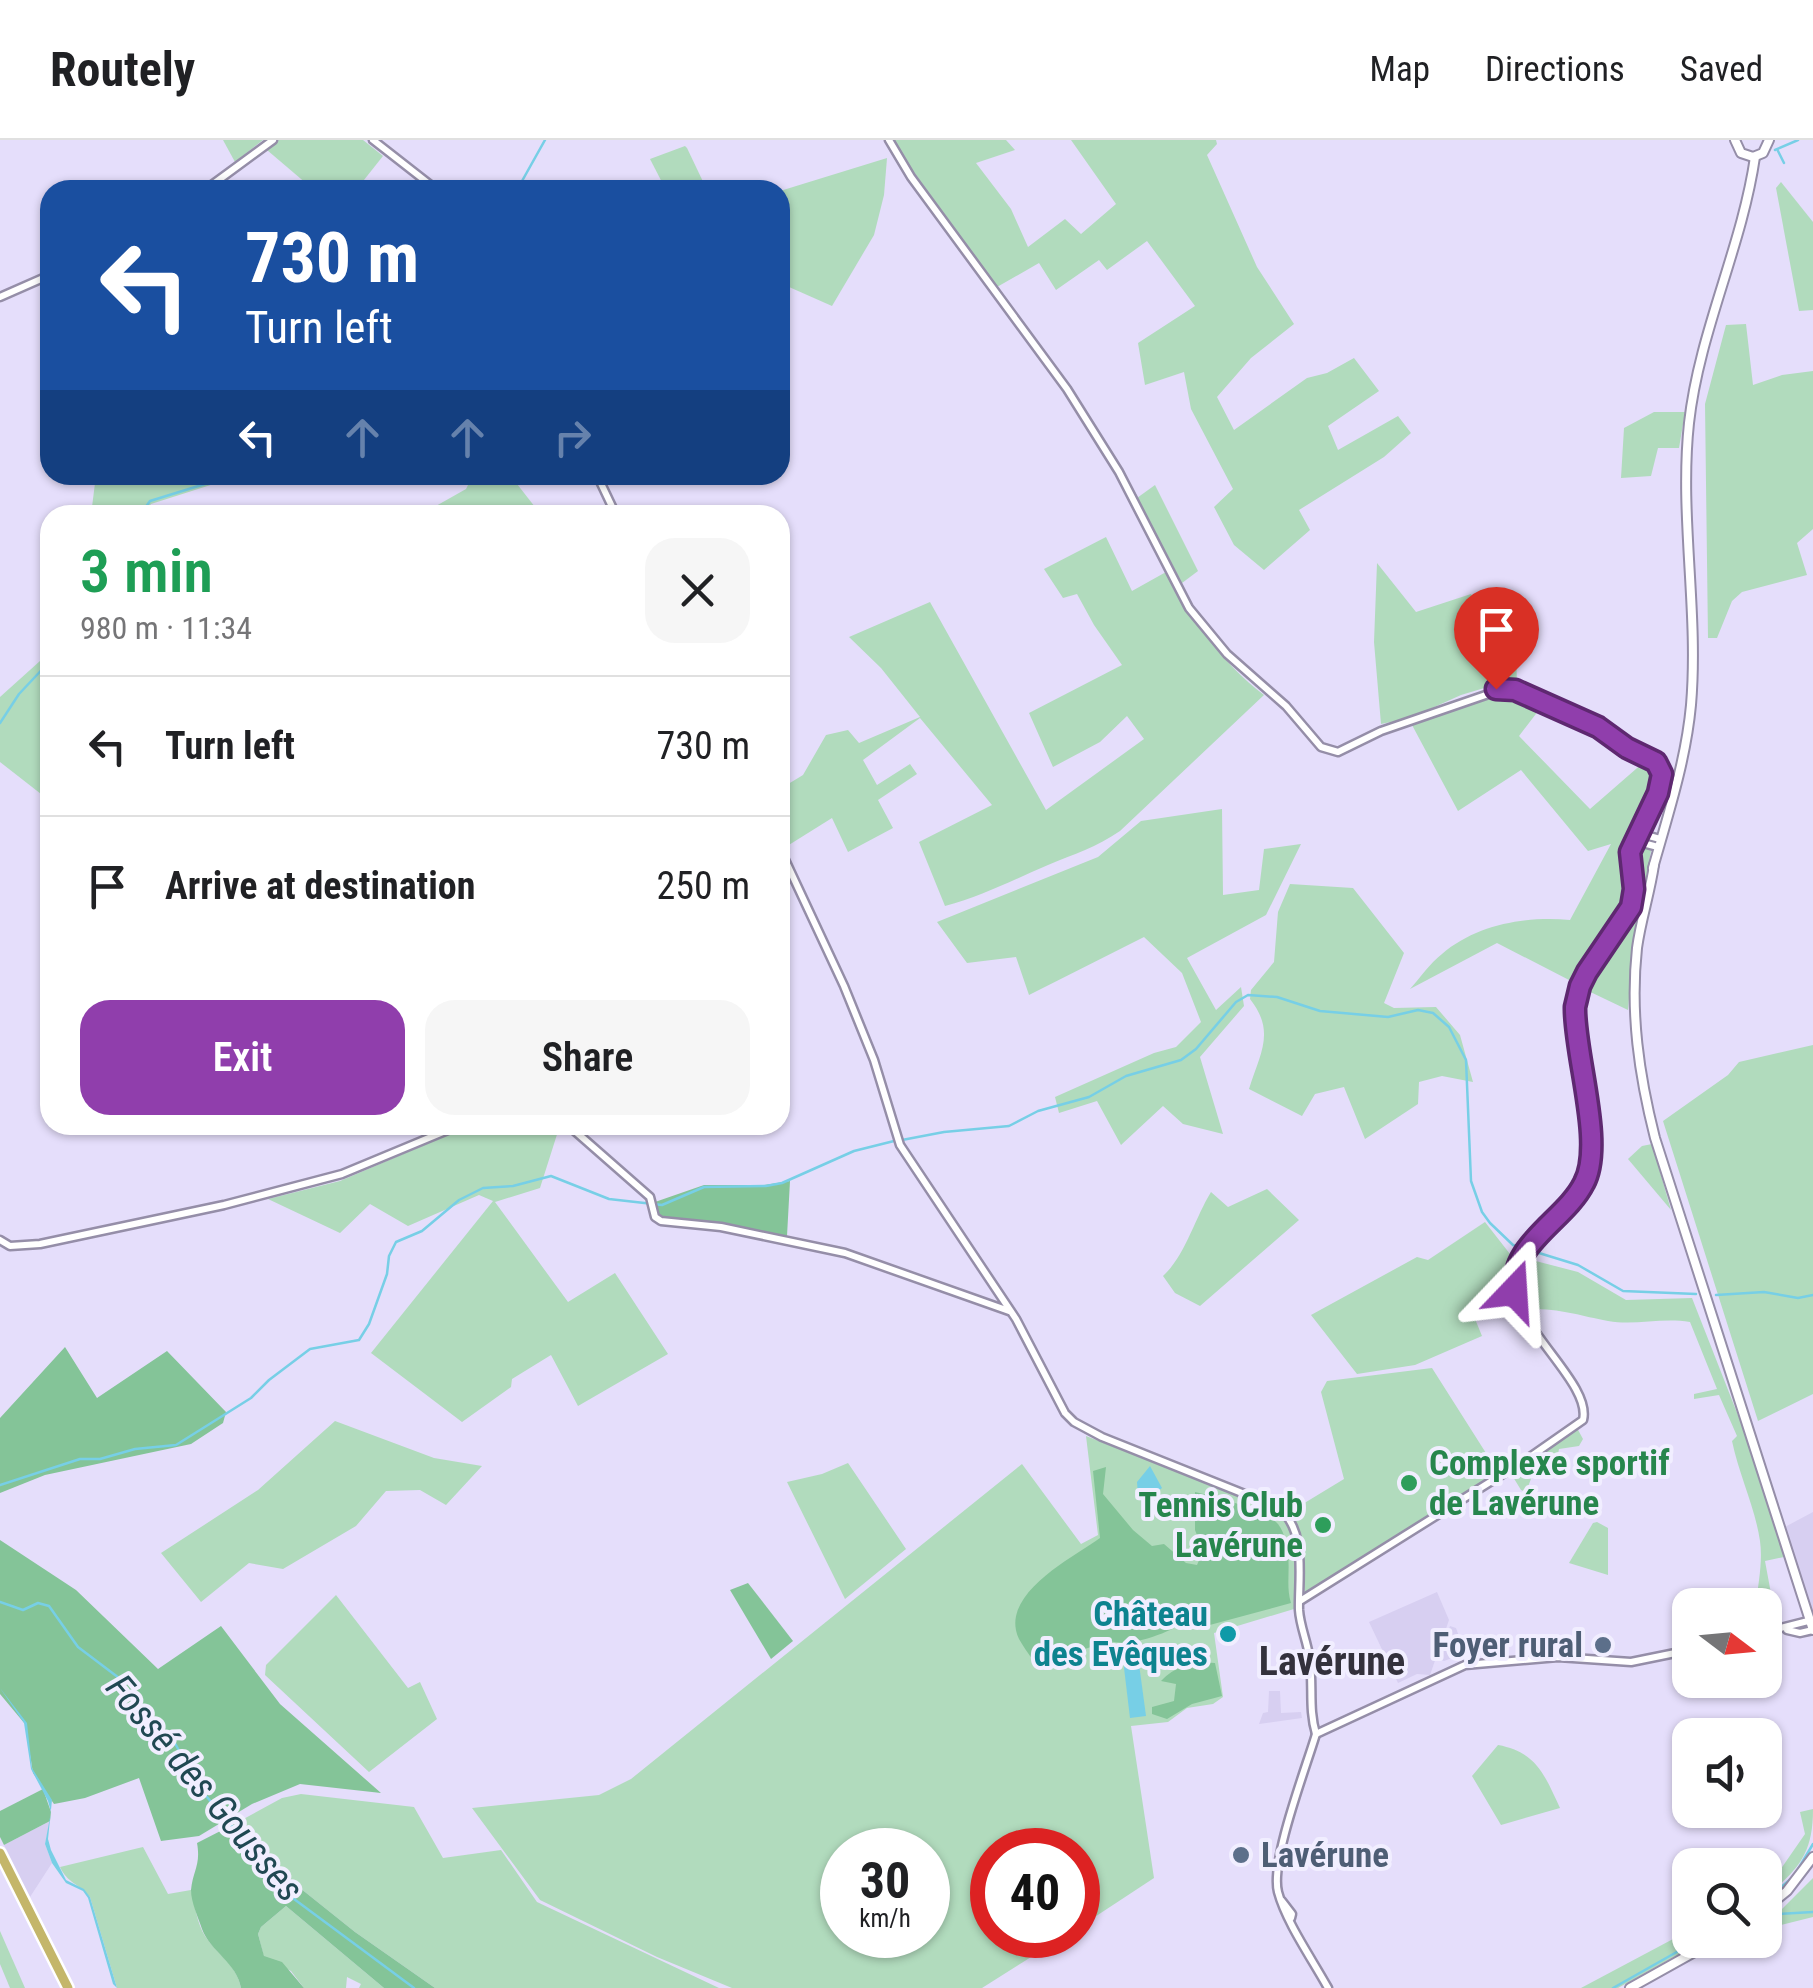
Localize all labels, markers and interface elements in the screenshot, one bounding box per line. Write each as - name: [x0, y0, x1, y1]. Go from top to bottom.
- text: Routely: [50, 41, 195, 98]
- text: Map: [1370, 49, 1430, 90]
- text: Directions: [1485, 49, 1625, 90]
- text: Saved: [1680, 49, 1763, 90]
- text: 730 m: [245, 217, 419, 299]
- icon: left: [80, 220, 210, 350]
- text: Turn left: [245, 301, 393, 354]
- icon: left: [230, 410, 285, 465]
- icon: ahead: [335, 410, 390, 465]
- icon: ahead: [440, 410, 495, 465]
- icon: right: [545, 410, 600, 465]
- text: 3 min: [80, 536, 213, 607]
- button: close: [645, 538, 750, 643]
- pin: [1454, 587, 1539, 690]
- icon: arrive: [1469, 602, 1524, 657]
- text: 980 m · 11:34: [80, 609, 252, 647]
- icon: left: [80, 719, 135, 774]
- text: Turn left: [165, 724, 295, 768]
- text: 730 m: [656, 724, 750, 768]
- icon: arrive: [80, 859, 135, 914]
- text: Arrive at destination: [165, 864, 475, 908]
- text: 250 m: [656, 864, 750, 908]
- button: Exit: [80, 1000, 405, 1115]
- button: Share: [425, 1000, 750, 1115]
- position arrow: [1462, 1239, 1566, 1343]
- place label: Complexe sportif de Lavérune: [1429, 1443, 1670, 1524]
- marker: Complexe sportif de Lavérune: [1398, 1472, 1420, 1494]
- place label: Tennis Club Lavérune: [1138, 1485, 1303, 1566]
- marker: Tennis Club Lavérune: [1312, 1514, 1334, 1536]
- north arrow: [1672, 1588, 1782, 1698]
- map controls: [1672, 1588, 1782, 1958]
- place label: Château des Evêques: [1034, 1594, 1208, 1675]
- marker: Château des Evêques: [1217, 1623, 1239, 1645]
- place label: Foyer rural: [1433, 1625, 1583, 1666]
- marker: Foyer rural: [1592, 1634, 1614, 1656]
- district label: Lavérune: [1259, 1638, 1405, 1685]
- water label: Fossé des Gousses: [97, 1666, 313, 1910]
- button: sound: [1672, 1718, 1782, 1828]
- speed limit sign: 40: [970, 1828, 1100, 1958]
- place label: Lavérune: [1261, 1835, 1389, 1876]
- marker: Lavérune: [1230, 1844, 1252, 1866]
- button: search: [1672, 1848, 1782, 1958]
- text: 30: [860, 1852, 910, 1910]
- text: km/h: [859, 1904, 911, 1933]

